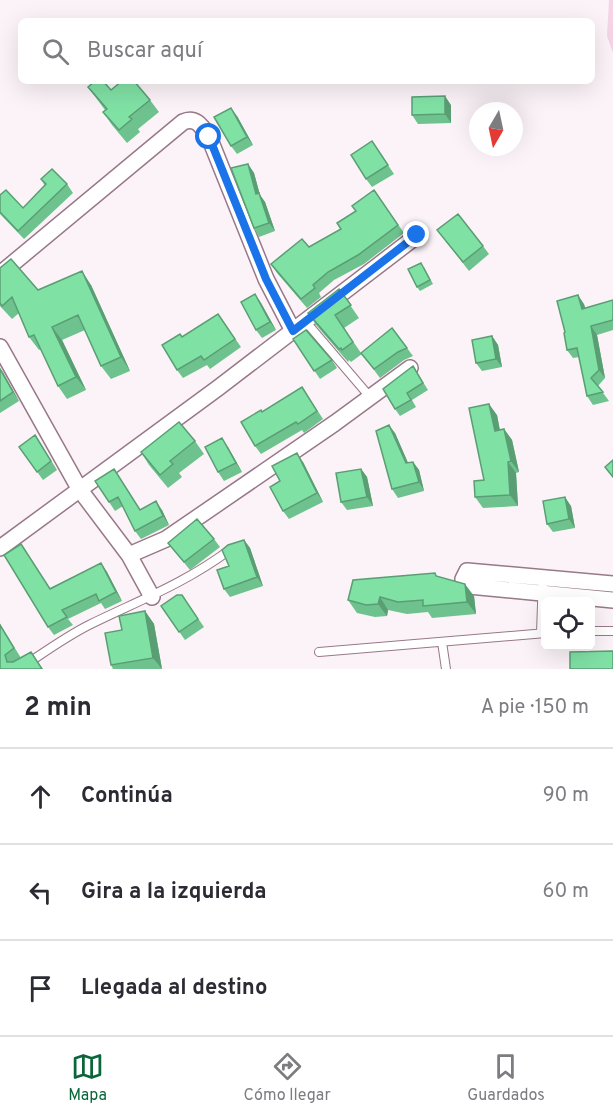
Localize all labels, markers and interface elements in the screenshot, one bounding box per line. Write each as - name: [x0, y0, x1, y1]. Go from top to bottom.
- search box: [18, 18, 595, 84]
- icon: search: [39, 35, 72, 68]
- text: Buscar aquí: [87, 38, 203, 65]
- north arrow: [469, 102, 523, 156]
- route start: [195, 123, 221, 149]
- route end: [403, 221, 429, 247]
- map controls: [541, 597, 595, 651]
- button: locate: [541, 597, 595, 651]
- text: 2 min: [24, 692, 92, 725]
- text: A pie · 150 m: [481, 695, 589, 721]
- icon: ahead: [24, 780, 57, 813]
- text: Continúa: [81, 783, 173, 810]
- text: 90 m: [543, 783, 589, 809]
- icon: left: [24, 876, 57, 909]
- text: Gira a la izquierda: [81, 879, 267, 906]
- text: 60 m: [543, 879, 589, 905]
- icon: arrive: [24, 972, 57, 1005]
- text: Llegada al destino: [81, 975, 267, 1002]
- tab: Mapa: [68, 1050, 107, 1106]
- tab: Cómo llegar: [244, 1050, 331, 1106]
- tab: Guardados: [467, 1050, 545, 1106]

